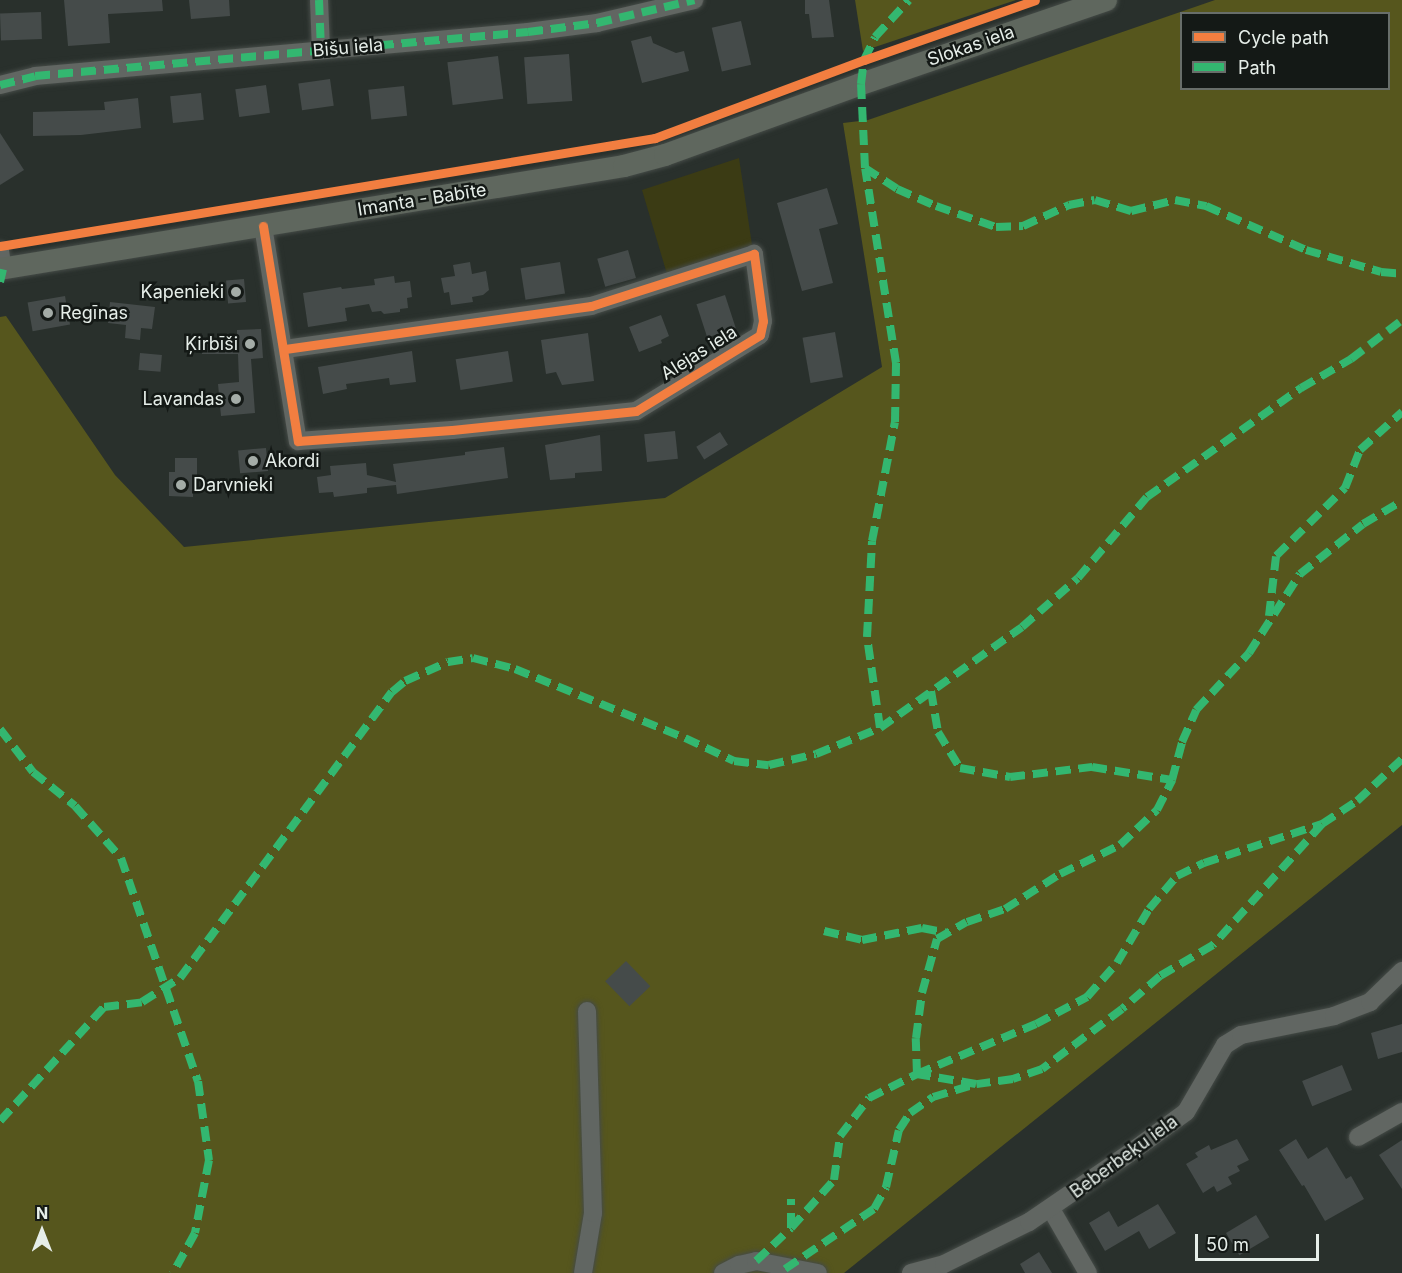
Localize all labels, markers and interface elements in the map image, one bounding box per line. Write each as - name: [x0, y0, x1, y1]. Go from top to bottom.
- legend: [1180, 12, 1390, 90]
- street label: Slokas iela: [925, 21, 1017, 71]
- text: Cycle path: [1238, 27, 1329, 48]
- street label: Bišu iela: [312, 34, 384, 62]
- text: Path: [1238, 57, 1276, 78]
- street label: Imanta - Babīte: [356, 179, 488, 221]
- place label: Kapenieki: [141, 281, 224, 303]
- marker: Kapenieki: [229, 285, 243, 299]
- place label: Regīnas: [60, 302, 128, 324]
- marker: Regīnas: [41, 306, 55, 320]
- street label: Alejas iela: [657, 321, 741, 385]
- place label: Ķirbīši: [185, 333, 238, 355]
- marker: Ķirbīši: [243, 337, 257, 351]
- place label: Lavandas: [143, 388, 224, 410]
- marker: Lavandas: [229, 392, 243, 406]
- place label: Akordi: [265, 450, 320, 472]
- marker: Akordi: [246, 454, 260, 468]
- place label: Darvnieki: [193, 474, 273, 496]
- marker: Darvnieki: [174, 478, 188, 492]
- street label: Beberbeķu iela: [1066, 1111, 1182, 1203]
- north arrow: [12, 1201, 72, 1261]
- text: N: [36, 1203, 48, 1223]
- scale bar: [1198, 1222, 1322, 1260]
- text: 50 m: [1206, 1234, 1249, 1255]

